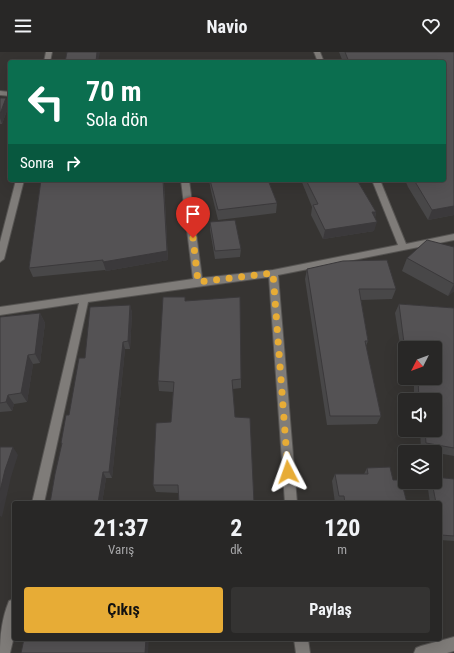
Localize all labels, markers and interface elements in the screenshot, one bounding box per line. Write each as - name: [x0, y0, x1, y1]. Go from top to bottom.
- icon: menu: [12, 15, 34, 37]
- icon: heart: [420, 15, 442, 37]
- text: Navio: [207, 16, 247, 37]
- text: 70 m: [86, 75, 142, 108]
- icon: left: [20, 76, 72, 128]
- text: Sola dön: [86, 109, 148, 130]
- icon: right: [62, 152, 84, 174]
- text: Sonra: [20, 154, 54, 172]
- pin: [176, 197, 210, 238]
- icon: arrive: [182, 203, 204, 225]
- north arrow: [398, 341, 442, 385]
- map controls: [398, 341, 442, 489]
- button: sound: [398, 393, 442, 437]
- button: layers: [398, 445, 442, 489]
- position arrow: [267, 451, 309, 493]
- text: 21:37: [94, 514, 149, 542]
- text: 2: [230, 514, 242, 542]
- text: 120: [324, 514, 360, 542]
- text: Varış: [108, 542, 134, 557]
- text: dk: [230, 542, 242, 557]
- text: m: [337, 542, 347, 557]
- button: Çıkış: [24, 587, 223, 633]
- button: Paylaş: [231, 587, 430, 633]

